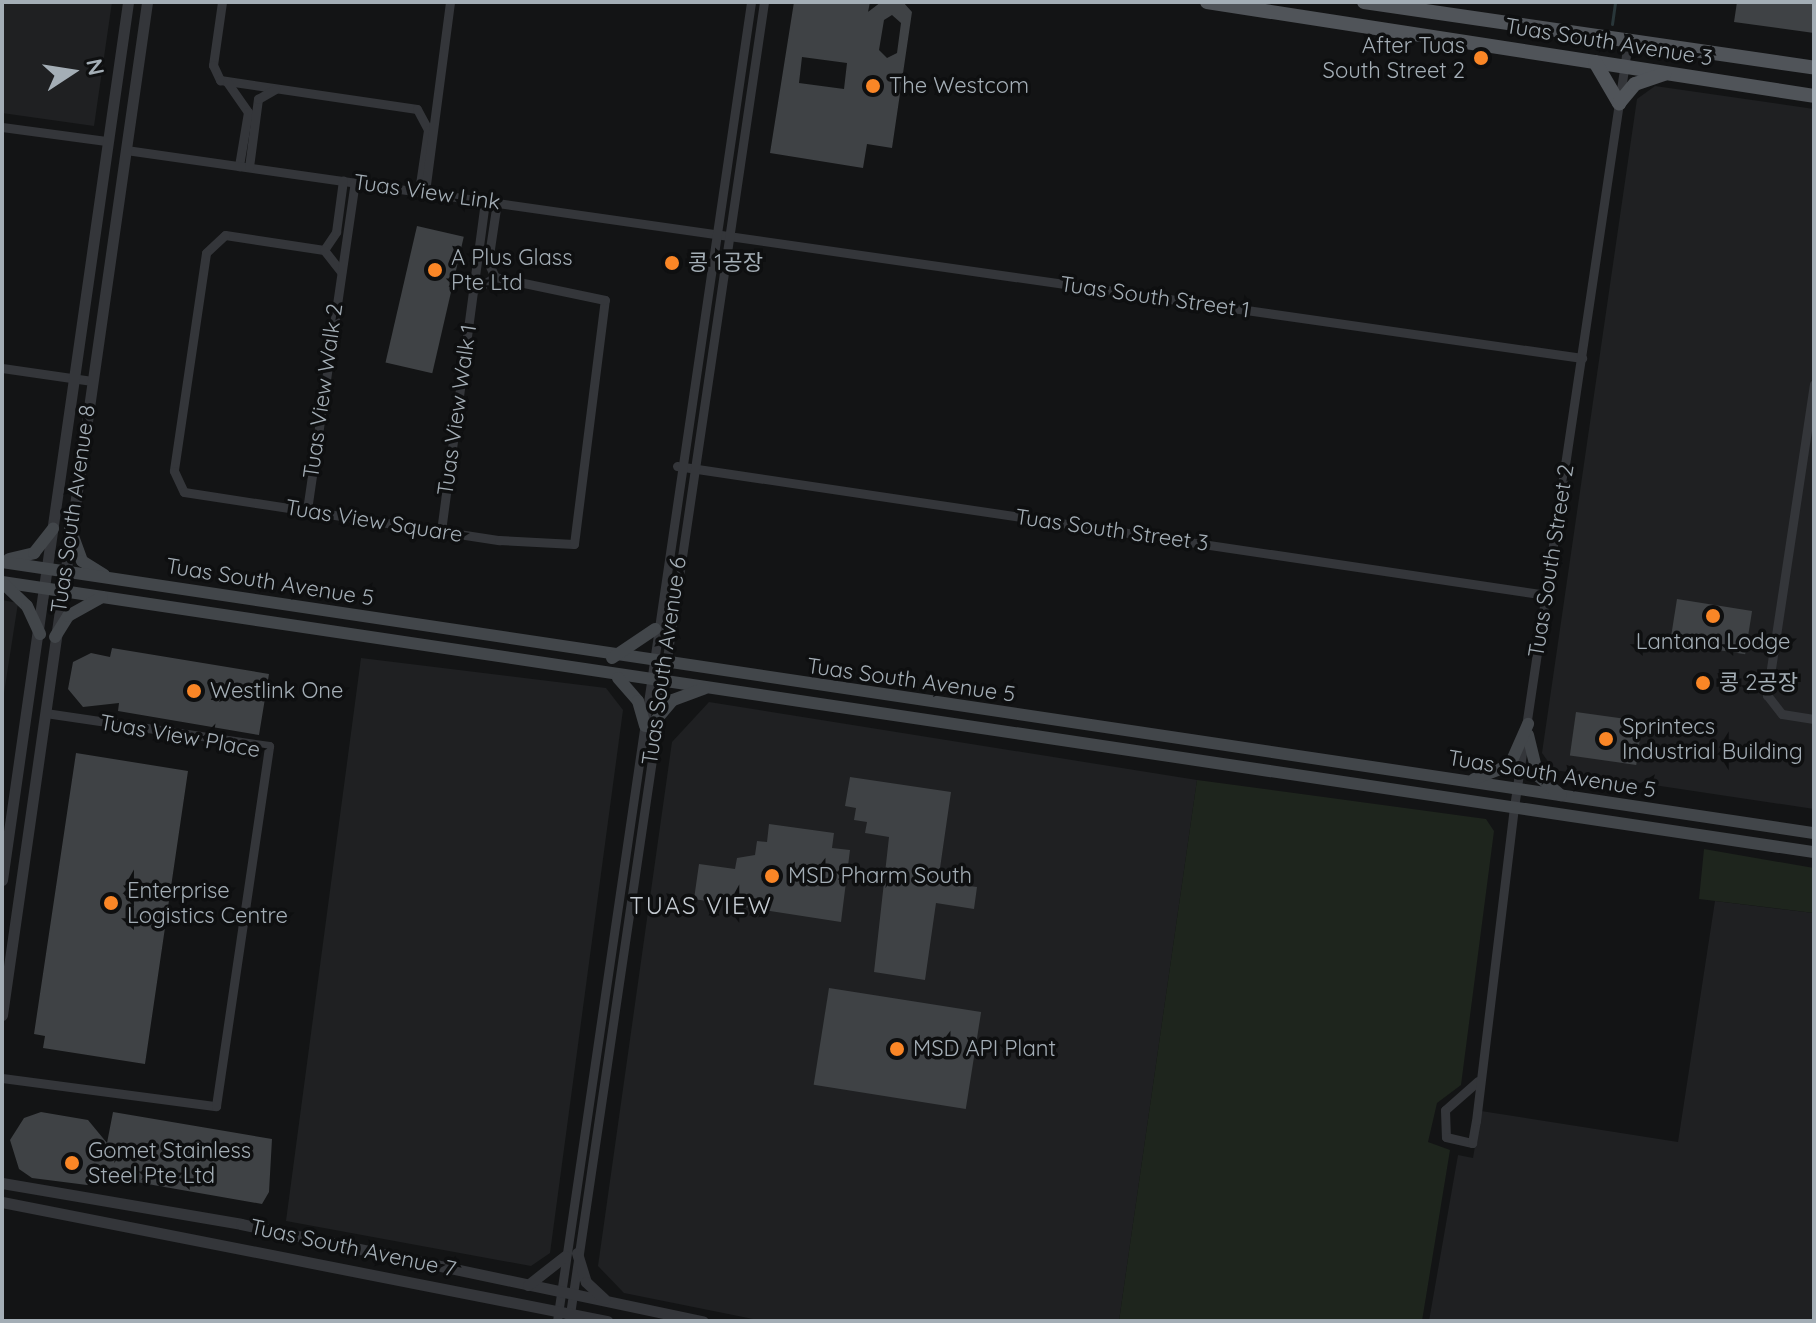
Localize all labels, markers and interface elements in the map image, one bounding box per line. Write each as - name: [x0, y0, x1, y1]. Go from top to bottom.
- street label: Tuas South Avenue 3: [1503, 13, 1715, 71]
- north arrow: [32, 32, 112, 112]
- place label: After Tuas South Street 2: [1323, 32, 1465, 84]
- marker: After Tuas South Street 2: [1472, 49, 1490, 67]
- text: N: [80, 56, 111, 78]
- place label: The Westcom: [889, 73, 1029, 99]
- marker: The Westcom: [864, 77, 882, 95]
- street label: Tuas View Link: [352, 169, 502, 215]
- place label: A Plus Glass Pte Ltd: [451, 244, 572, 296]
- place label: 콩 1공장: [688, 250, 763, 276]
- marker: 콩 1공장: [663, 254, 681, 272]
- marker: A Plus Glass Pte Ltd: [426, 261, 444, 279]
- street label: Tuas South Street 1: [1058, 271, 1252, 323]
- street label: Tuas View Walk 2: [298, 302, 348, 480]
- street label: Tuas View Walk 1: [432, 323, 482, 497]
- street label: Tuas South Avenue 8: [45, 403, 101, 615]
- street label: Tuas South Street 2: [1523, 463, 1579, 659]
- street label: Tuas View Square: [283, 494, 465, 548]
- street label: Tuas South Street 3: [1014, 503, 1210, 557]
- street label: Tuas South Avenue 5: [164, 553, 376, 611]
- street label: Tuas South Avenue 6: [636, 555, 692, 767]
- marker: Lantana Lodge: [1704, 607, 1722, 625]
- place label: Lantana Lodge: [1636, 629, 1790, 655]
- street label: Tuas South Avenue 5: [805, 652, 1017, 708]
- place label: 콩 2공장: [1719, 670, 1798, 696]
- marker: 콩 2공장: [1694, 674, 1712, 692]
- place label: Westlink One: [210, 678, 343, 704]
- marker: Westlink One: [185, 682, 203, 700]
- street label: Tuas View Place: [98, 709, 262, 763]
- place label: Sprintecs Industrial Building: [1622, 713, 1803, 764]
- marker: Sprintecs Industrial Building: [1597, 730, 1615, 748]
- street label: Tuas South Avenue 5: [1446, 745, 1658, 803]
- place label: MSD Pharm South: [788, 863, 972, 889]
- marker: MSD Pharm South: [763, 867, 781, 885]
- place label: Enterprise Logistics Centre: [127, 877, 288, 928]
- district label: TUAS VIEW: [629, 892, 773, 920]
- marker: Enterprise Logistics Centre: [102, 894, 120, 912]
- place label: MSD API Plant: [913, 1036, 1056, 1062]
- marker: MSD API Plant: [888, 1040, 906, 1058]
- place label: Gomet Stainless Steel Pte Ltd: [88, 1137, 251, 1188]
- marker: Gomet Stainless Steel Pte Ltd: [63, 1154, 81, 1172]
- street label: Tuas South Avenue 7: [248, 1213, 458, 1283]

